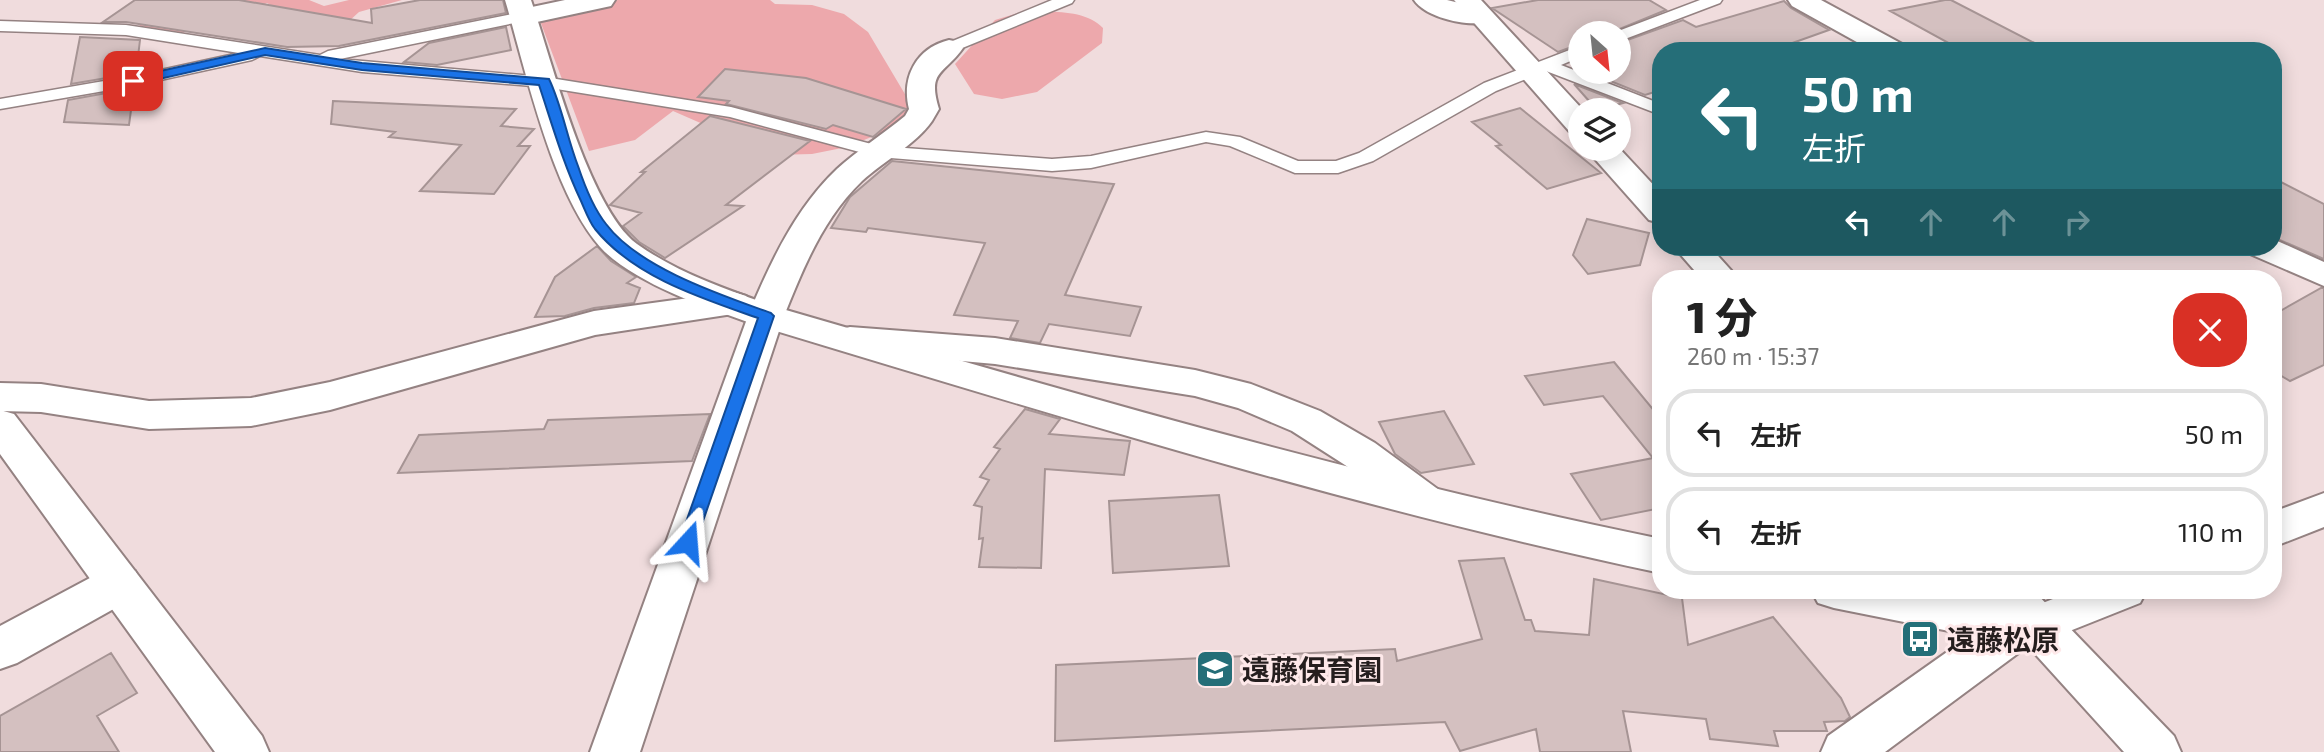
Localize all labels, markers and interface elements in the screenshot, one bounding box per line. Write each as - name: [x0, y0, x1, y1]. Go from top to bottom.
- north arrow: [1568, 21, 1631, 84]
- map controls: [1568, 21, 1631, 161]
- pin: [103, 51, 163, 111]
- icon: arrive: [114, 62, 152, 100]
- text: 50 m: [1802, 63, 1914, 122]
- icon: left: [1687, 70, 1778, 161]
- button: layers: [1568, 98, 1631, 161]
- text: 左折: [1802, 128, 1866, 166]
- icon: left: [1839, 203, 1877, 241]
- icon: ahead: [1912, 203, 1950, 241]
- icon: ahead: [1985, 203, 2023, 241]
- icon: right: [2058, 203, 2096, 241]
- text: 1 分: [1687, 291, 1757, 341]
- button: close: [2173, 293, 2247, 367]
- text: 260 m · 15:37: [1687, 342, 1819, 370]
- icon: left: [1691, 414, 1729, 452]
- text: 50 m: [2185, 418, 2243, 449]
- text: 左折: [1750, 419, 1802, 450]
- position arrow: [651, 505, 725, 579]
- icon: left: [1691, 512, 1729, 550]
- text: 110 m: [2178, 516, 2243, 547]
- text: 左折: [1750, 517, 1802, 548]
- bus stop icon: 遠藤松原: [1899, 618, 1941, 660]
- place label: 遠藤松原: [1947, 622, 2059, 656]
- school or university icon: 遠藤保育園: [1194, 648, 1236, 690]
- place label: 遠藤保育園: [1242, 652, 1382, 686]

